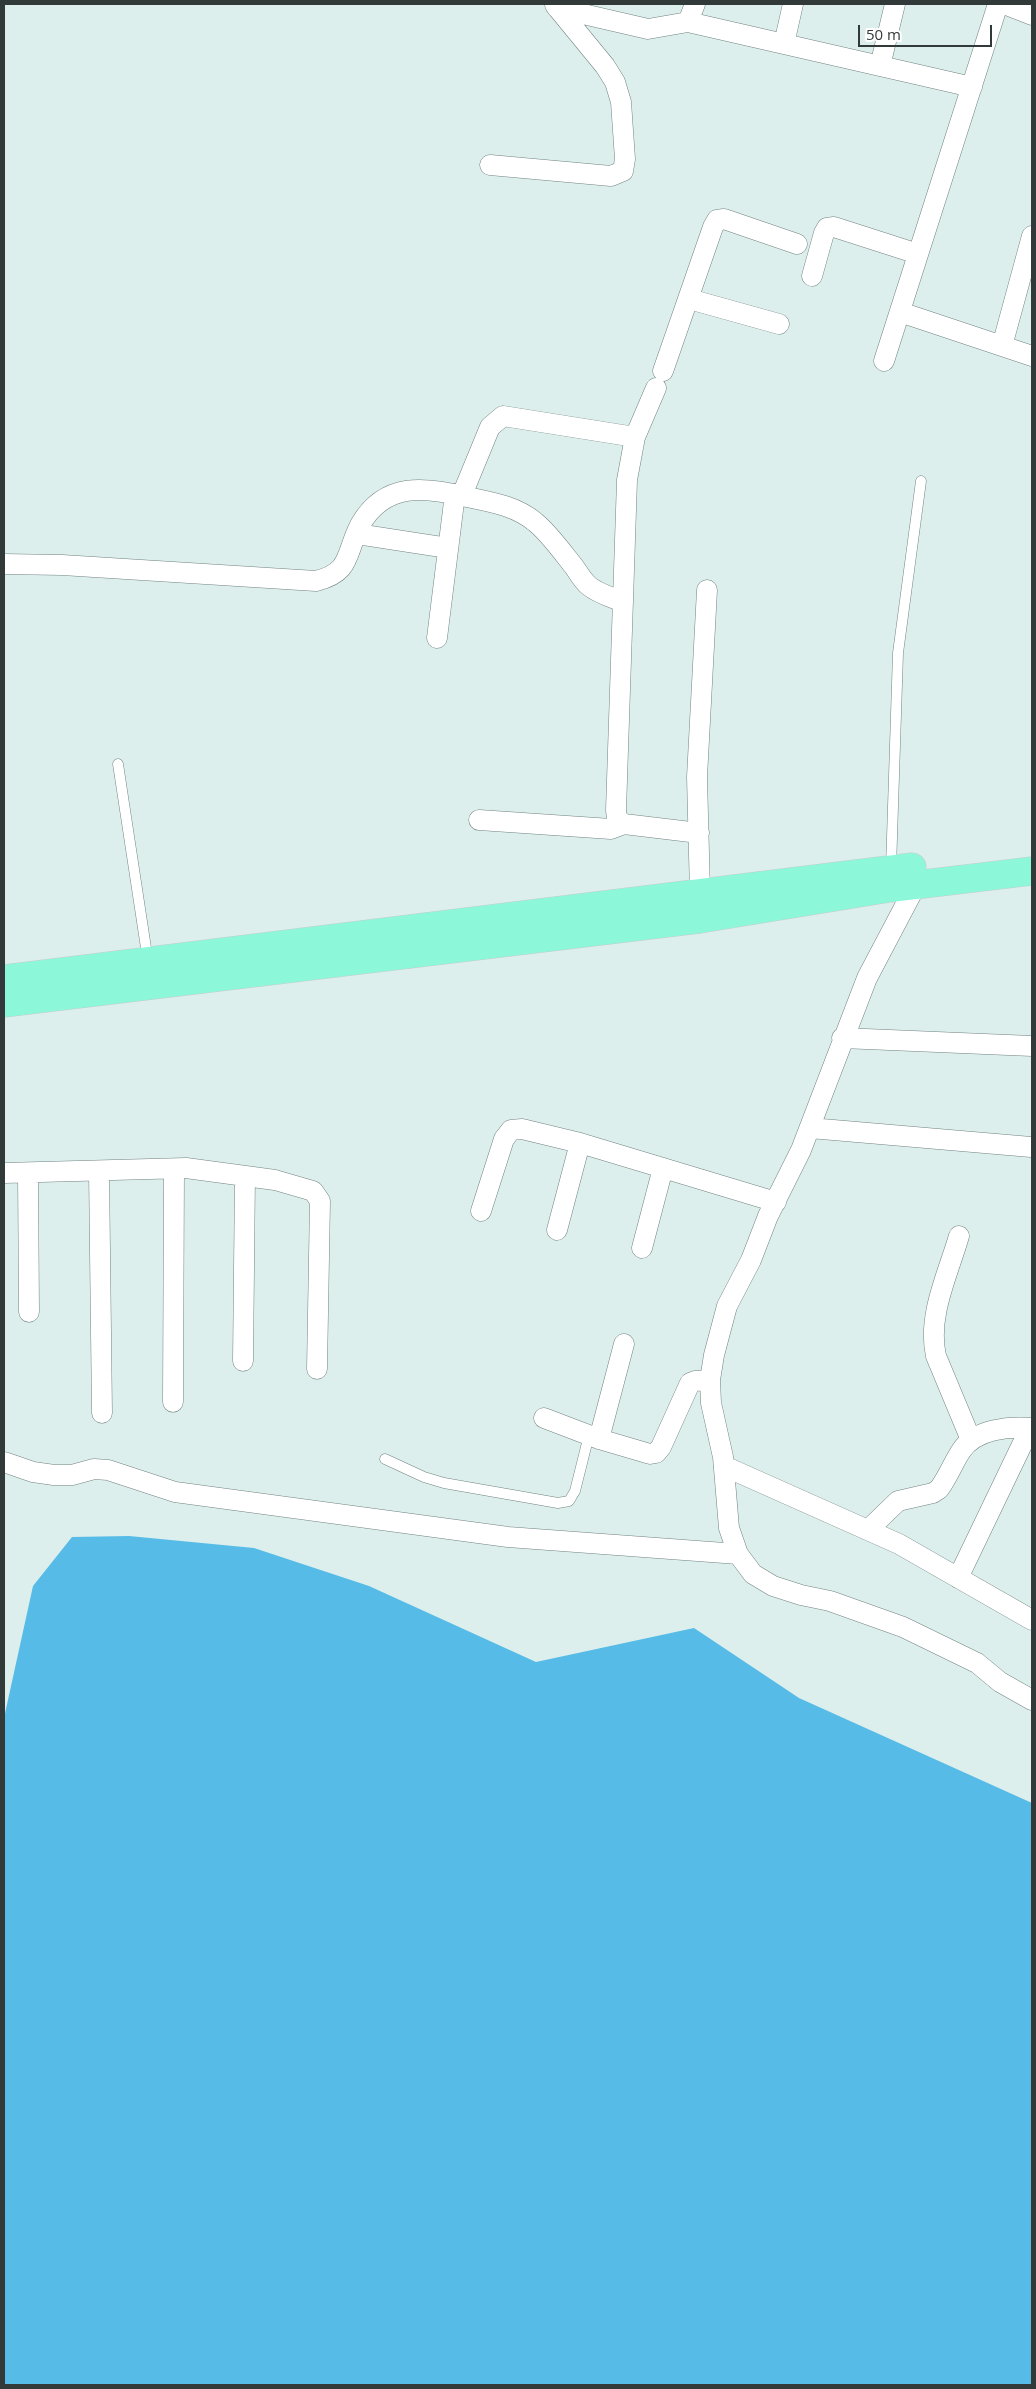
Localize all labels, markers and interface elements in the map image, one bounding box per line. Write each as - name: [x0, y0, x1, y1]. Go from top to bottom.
- scale bar: [861, 15, 995, 47]
- text: 50 m: [866, 24, 901, 44]

